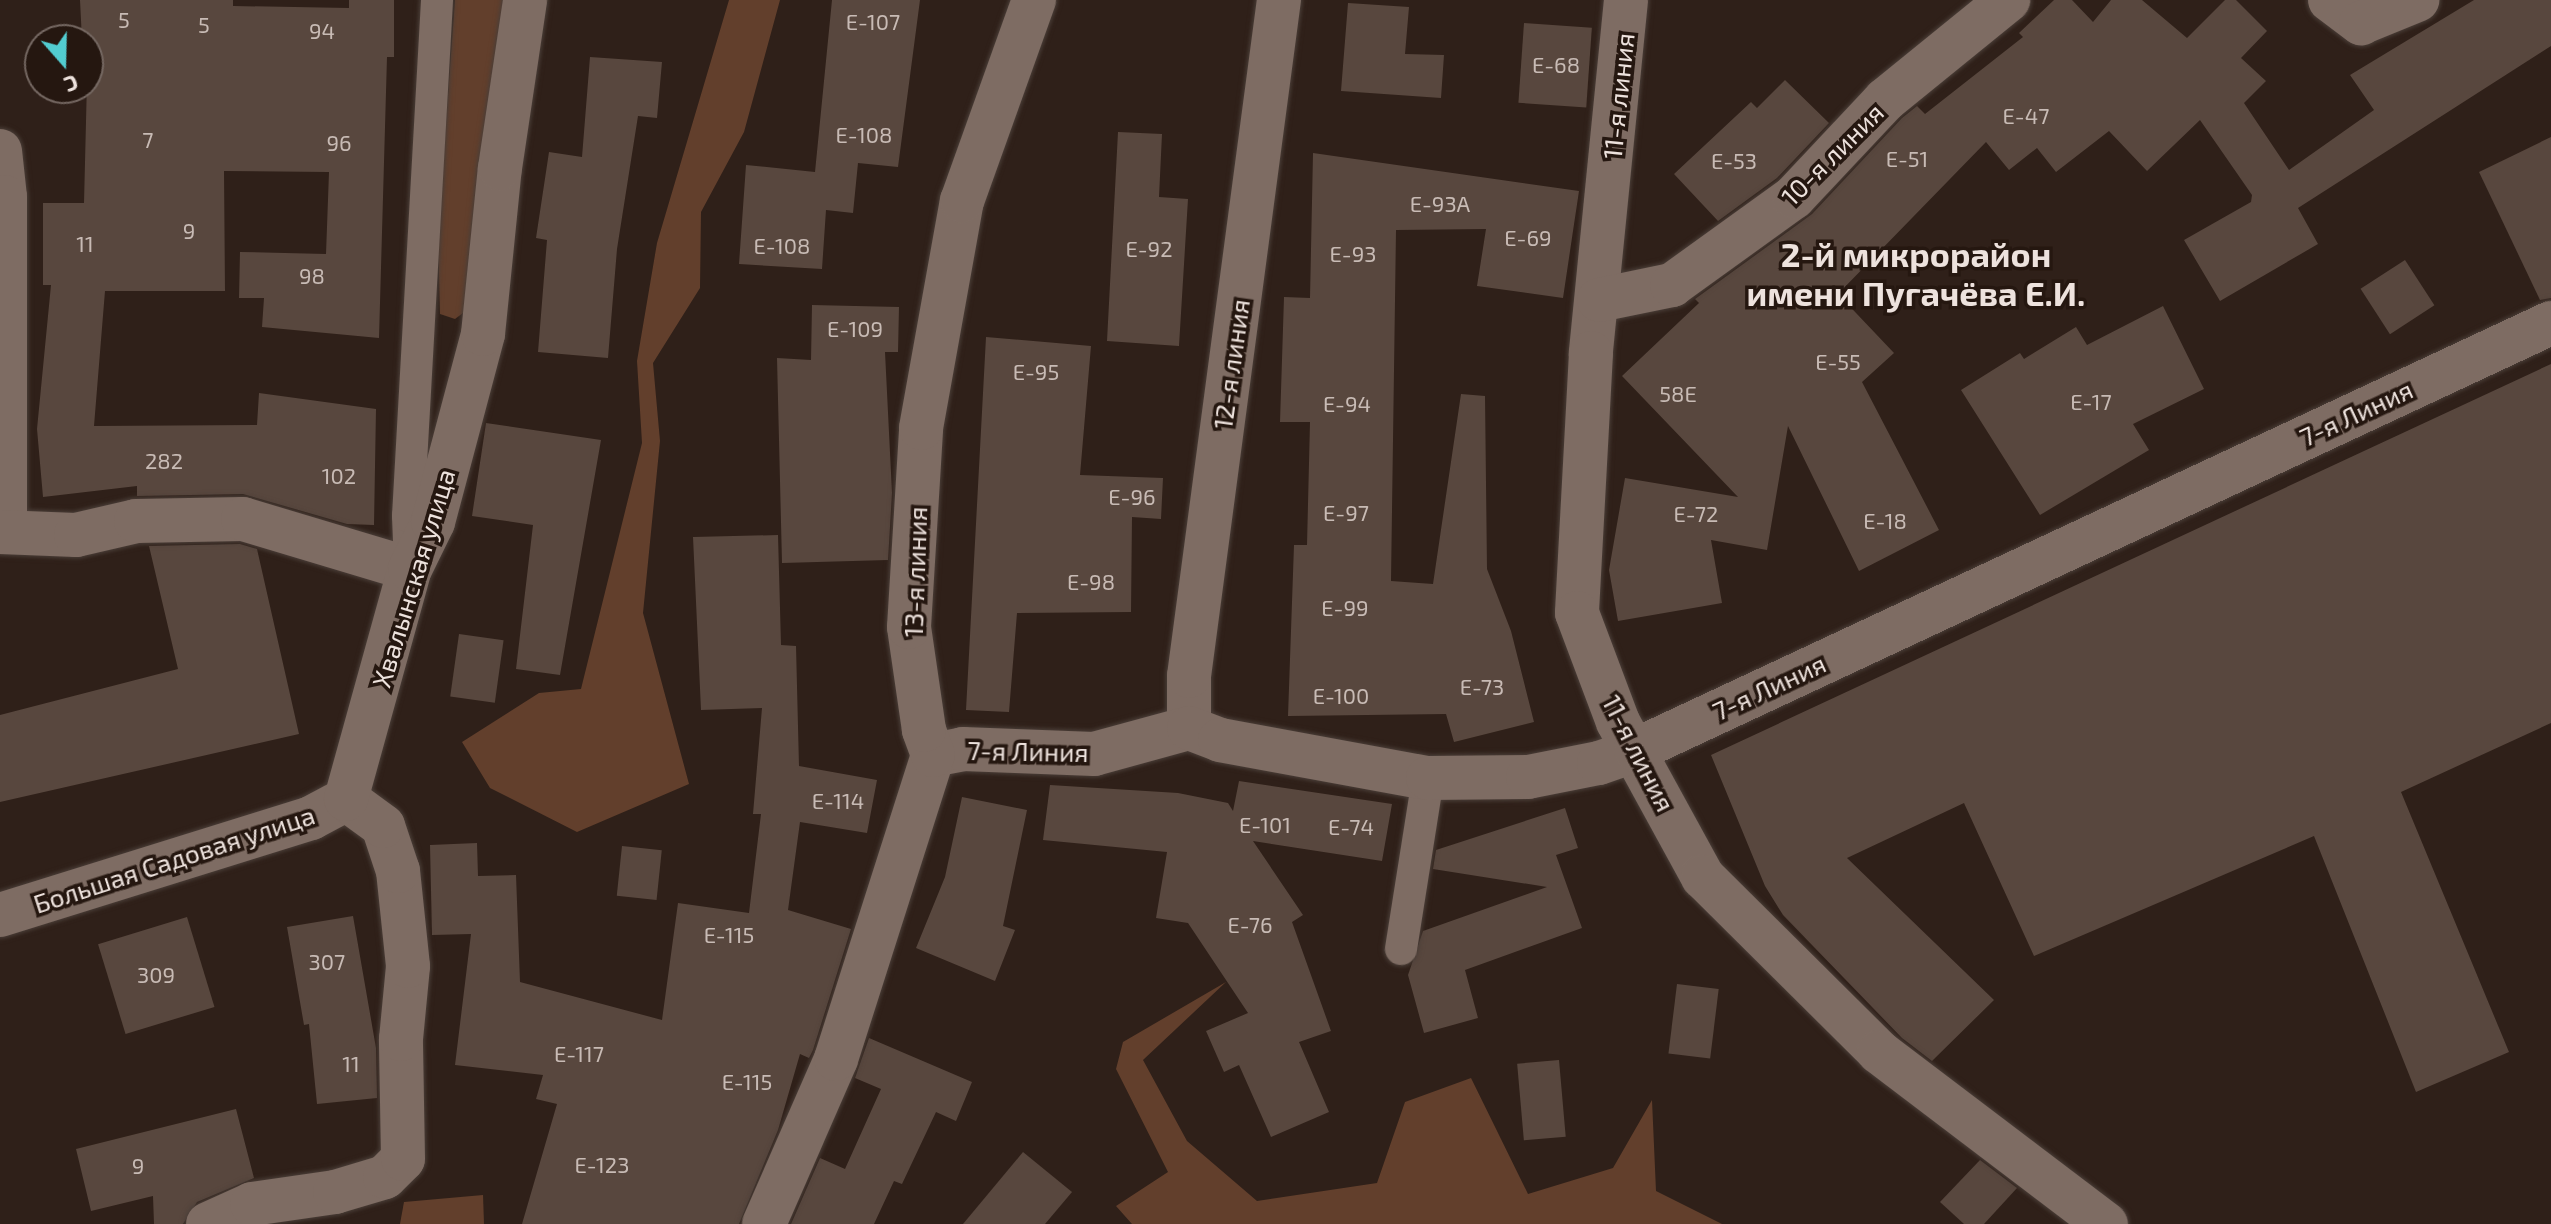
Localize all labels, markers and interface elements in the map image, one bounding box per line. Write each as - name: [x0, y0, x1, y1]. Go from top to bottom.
- house number: 5: [118, 7, 130, 33]
- house number: Е-107: [846, 9, 900, 35]
- house number: 5: [198, 12, 210, 38]
- house number: 94: [309, 18, 335, 44]
- north arrow: [24, 24, 104, 104]
- street label: 11-я линия: [1596, 31, 1640, 161]
- house number: Е-68: [1532, 52, 1580, 78]
- text: С: [61, 70, 82, 99]
- street label: 10-я линия: [1774, 96, 1890, 212]
- house number: Е-47: [2003, 103, 2049, 129]
- house number: Е-108: [836, 122, 892, 148]
- house number: 7: [142, 127, 154, 153]
- house number: 96: [326, 130, 352, 156]
- house number: Е-51: [1886, 146, 1928, 172]
- house number: Е-53: [1711, 148, 1757, 174]
- house number: Е-93А: [1410, 191, 1470, 217]
- house number: 9: [183, 218, 195, 244]
- house number: Е-69: [1504, 225, 1552, 251]
- house number: 11: [76, 231, 94, 257]
- house number: Е-108: [754, 233, 810, 259]
- district label: 2-й микрорайон имени Пугачёва Е.И.: [1747, 233, 2085, 312]
- house number: Е-92: [1125, 236, 1173, 262]
- house number: Е-93: [1330, 241, 1376, 267]
- house number: 98: [299, 263, 325, 289]
- street label: 12-я линия: [1206, 297, 1256, 431]
- house number: Е-109: [827, 316, 883, 342]
- house number: Е-55: [1815, 349, 1861, 375]
- house number: Е-95: [1013, 359, 1059, 385]
- street label: 7-я Линия: [2295, 373, 2417, 453]
- house number: 58Е: [1659, 381, 1697, 407]
- house number: Е-17: [2070, 389, 2112, 415]
- house number: Е-94: [1323, 391, 1371, 417]
- house number: 282: [145, 448, 183, 474]
- house number: 102: [322, 463, 356, 489]
- street label: Хвалынская улица: [365, 465, 461, 691]
- house number: Е-96: [1108, 484, 1156, 510]
- house number: Е-97: [1323, 500, 1369, 526]
- house number: Е-72: [1674, 501, 1718, 527]
- street label: 13-я линия: [897, 506, 933, 638]
- house number: Е-18: [1863, 508, 1907, 534]
- house number: Е-98: [1067, 569, 1115, 595]
- house number: Е-99: [1321, 595, 1369, 621]
- street label: 7-я Линия: [1708, 647, 1830, 727]
- house number: Е-73: [1460, 674, 1504, 700]
- house number: Е-100: [1313, 683, 1369, 709]
- street label: 11-я линия: [1596, 689, 1682, 817]
- street label: 7-я Линия: [967, 734, 1089, 768]
- house number: Е-114: [812, 788, 864, 814]
- street label: Большая Садовая улица: [29, 799, 319, 919]
- house number: Е-101: [1239, 812, 1291, 838]
- house number: Е-74: [1328, 814, 1374, 840]
- house number: Е-76: [1227, 912, 1273, 938]
- house number: Е-115: [704, 922, 754, 948]
- house number: 307: [309, 949, 345, 975]
- house number: 309: [137, 962, 175, 988]
- house number: Е-117: [554, 1041, 604, 1067]
- house number: 11: [342, 1051, 360, 1077]
- house number: Е-115: [722, 1069, 772, 1095]
- house number: Е-123: [575, 1152, 629, 1178]
- house number: 9: [132, 1153, 144, 1179]

